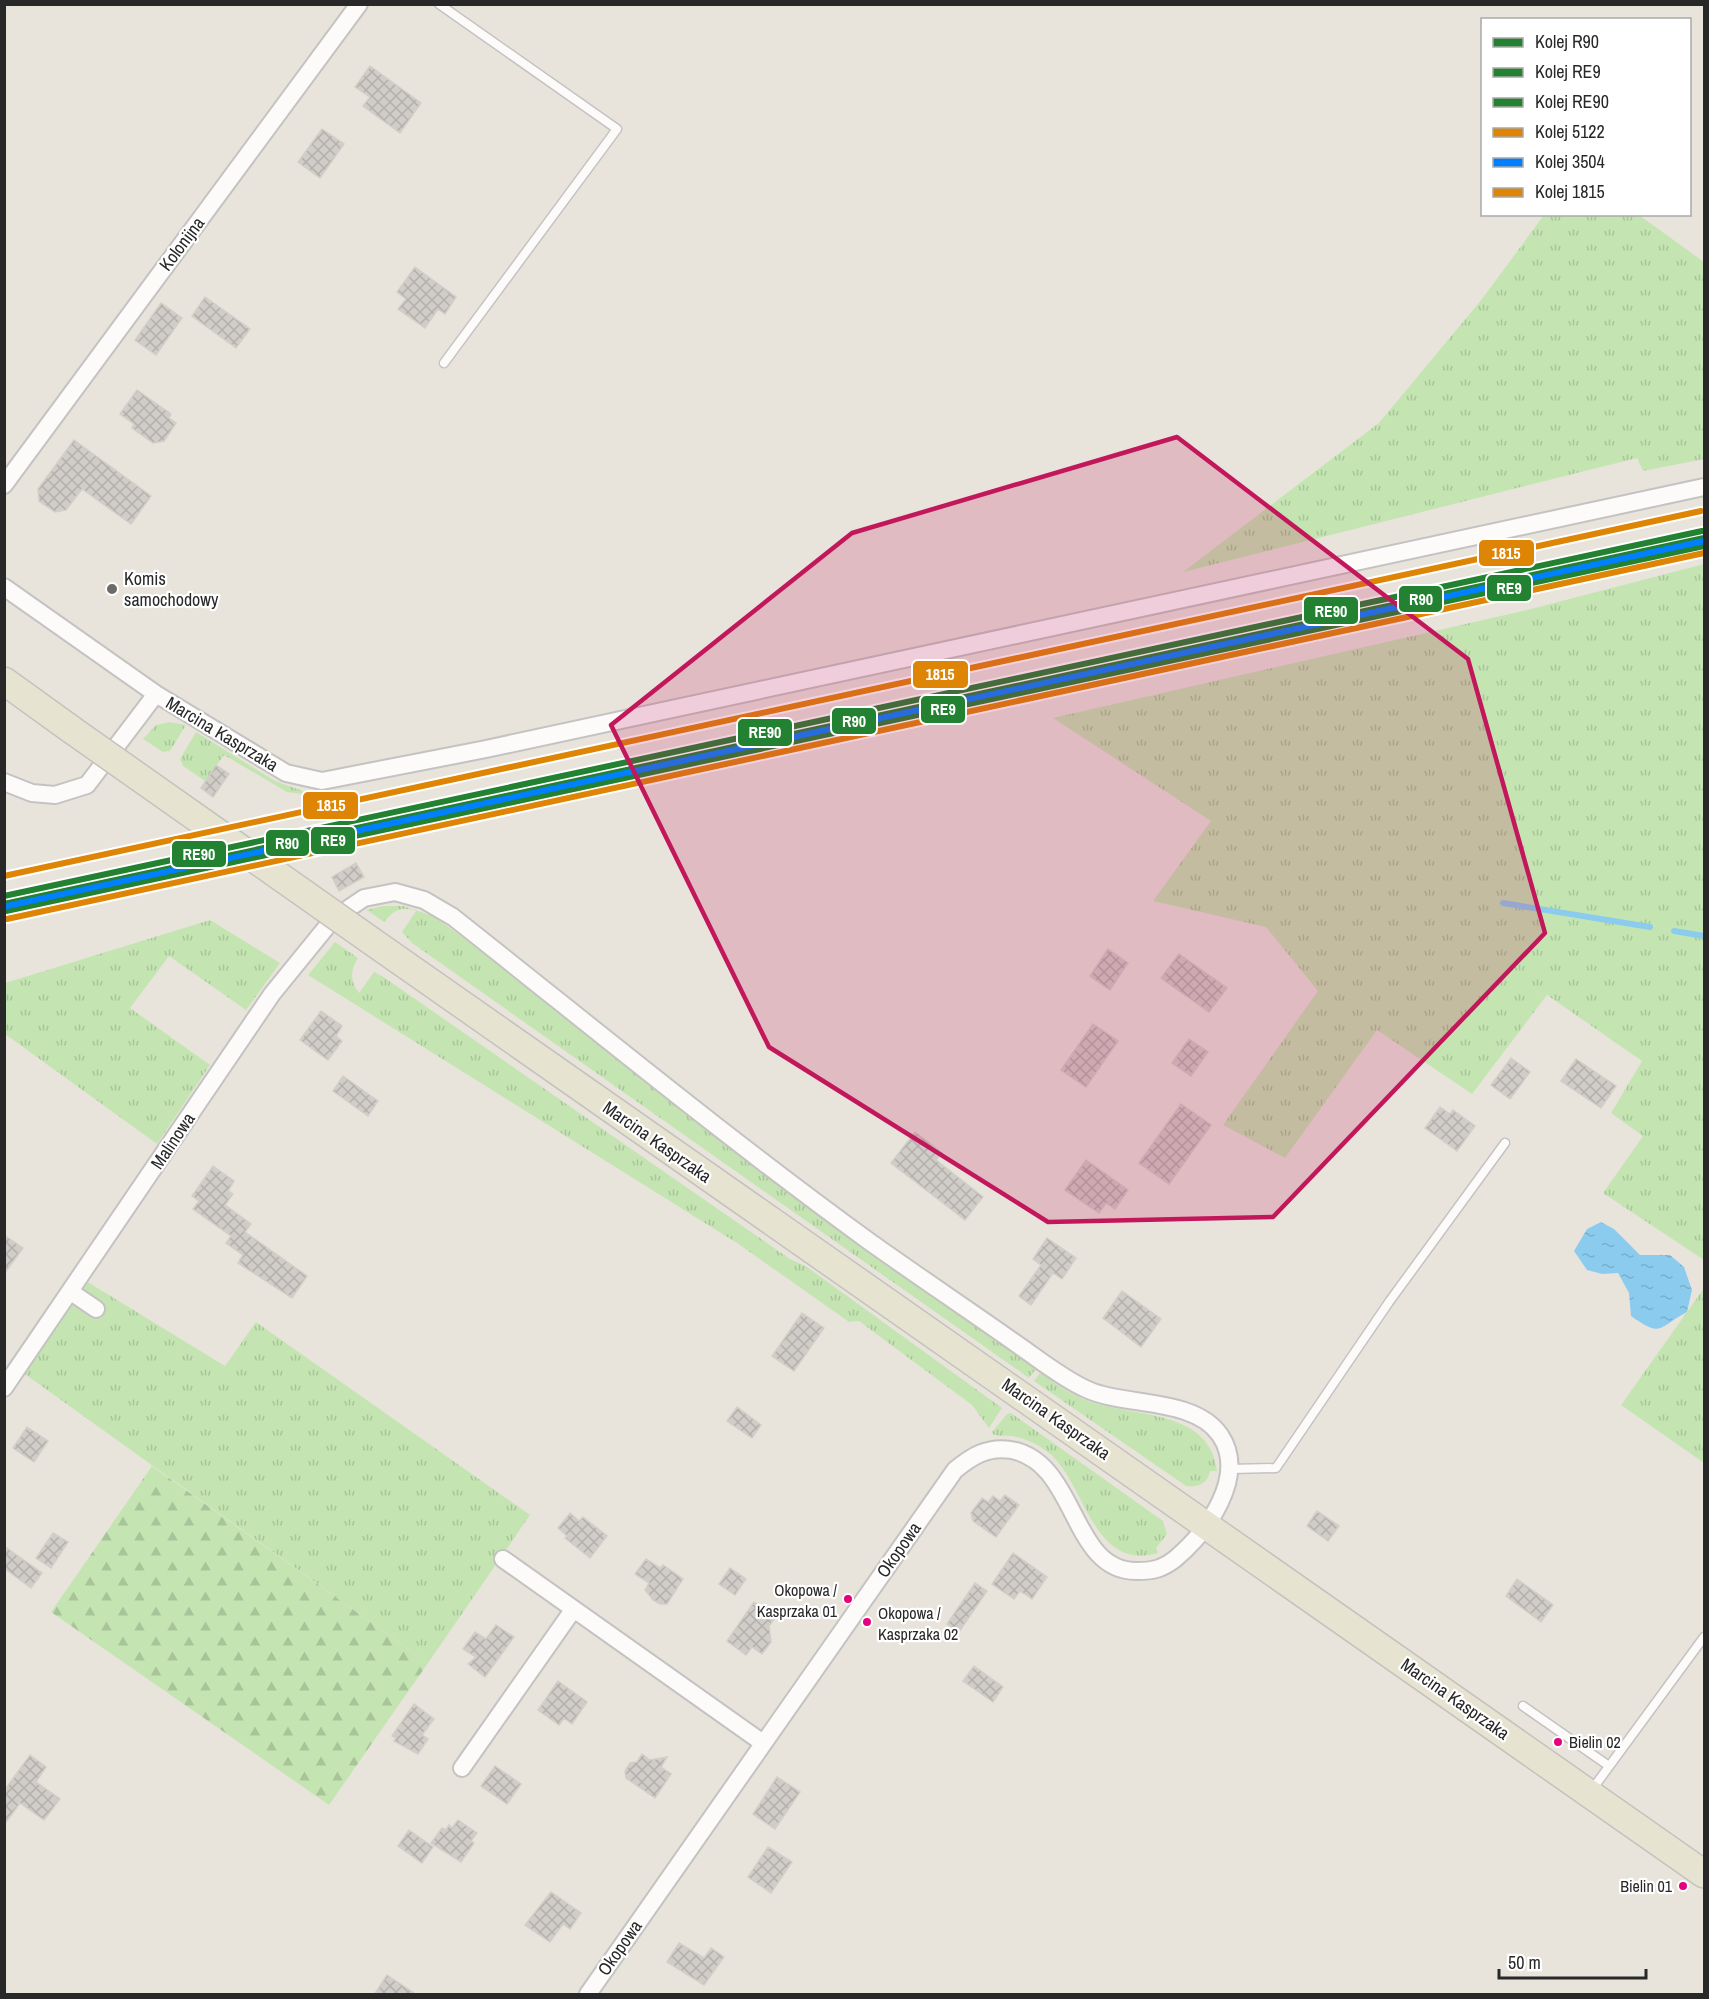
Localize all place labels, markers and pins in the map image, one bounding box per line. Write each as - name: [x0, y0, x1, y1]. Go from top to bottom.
- place label: Komis samochodowy: [124, 566, 219, 612]
- marker: Komis samochodowy: [105, 582, 119, 596]
- place label: Okopowa / Kasprzaka 01: [757, 1579, 838, 1622]
- marker: Okopowa / Kasprzaka 01: [842, 1593, 854, 1605]
- place label: Okopowa / Kasprzaka 02: [878, 1602, 958, 1645]
- marker: Okopowa / Kasprzaka 02: [861, 1616, 873, 1628]
- place label: Bielin 02: [1569, 1731, 1621, 1753]
- marker: Bielin 02: [1552, 1736, 1564, 1748]
- place label: Bielin 01: [1620, 1875, 1673, 1897]
- marker: Bielin 01: [1677, 1880, 1689, 1892]

